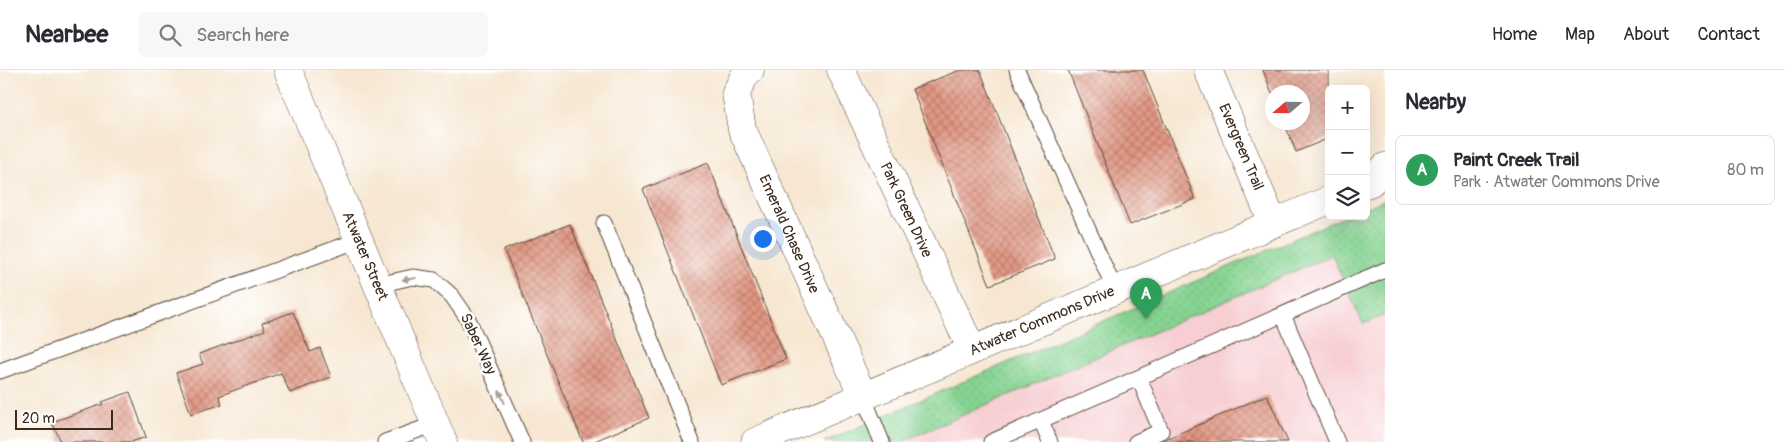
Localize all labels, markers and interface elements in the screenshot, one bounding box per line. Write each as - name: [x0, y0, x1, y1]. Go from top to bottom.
- search box: [138, 12, 488, 57]
- text: Nearbee: [25, 20, 108, 49]
- icon: search: [156, 21, 184, 49]
- text: Search here: [196, 23, 289, 47]
- text: Home: [1492, 23, 1537, 46]
- text: Map: [1565, 23, 1595, 46]
- text: About: [1623, 23, 1669, 46]
- text: Contact: [1697, 23, 1760, 46]
- north arrow: [1265, 85, 1310, 130]
- map controls: [1325, 85, 1370, 220]
- button: +: [1325, 85, 1370, 130]
- text: Nearby: [1405, 89, 1466, 116]
- street label: Evergreen Trail: [1214, 101, 1268, 193]
- button: −: [1325, 130, 1370, 175]
- text: Paint Creek Trail: [1453, 148, 1580, 172]
- street label: Park Green Drive: [876, 159, 937, 261]
- text: A: [1417, 160, 1427, 180]
- text: 80 m: [1727, 160, 1764, 180]
- street label: Emerald Chase Drive: [754, 172, 824, 297]
- text: Park · Atwater Commons Drive: [1453, 172, 1660, 192]
- button: layers: [1325, 175, 1370, 220]
- street label: Atwater Street: [338, 208, 393, 304]
- your location: [750, 226, 776, 252]
- one-way arrow: [401, 275, 417, 283]
- pin: A: [1130, 278, 1162, 319]
- street label: Atwater Commons Drive: [966, 282, 1118, 360]
- street label: Saber Way: [456, 310, 501, 378]
- one-way arrow: [498, 390, 506, 404]
- scale bar: [15, 407, 112, 430]
- text: 20 m: [22, 410, 55, 427]

